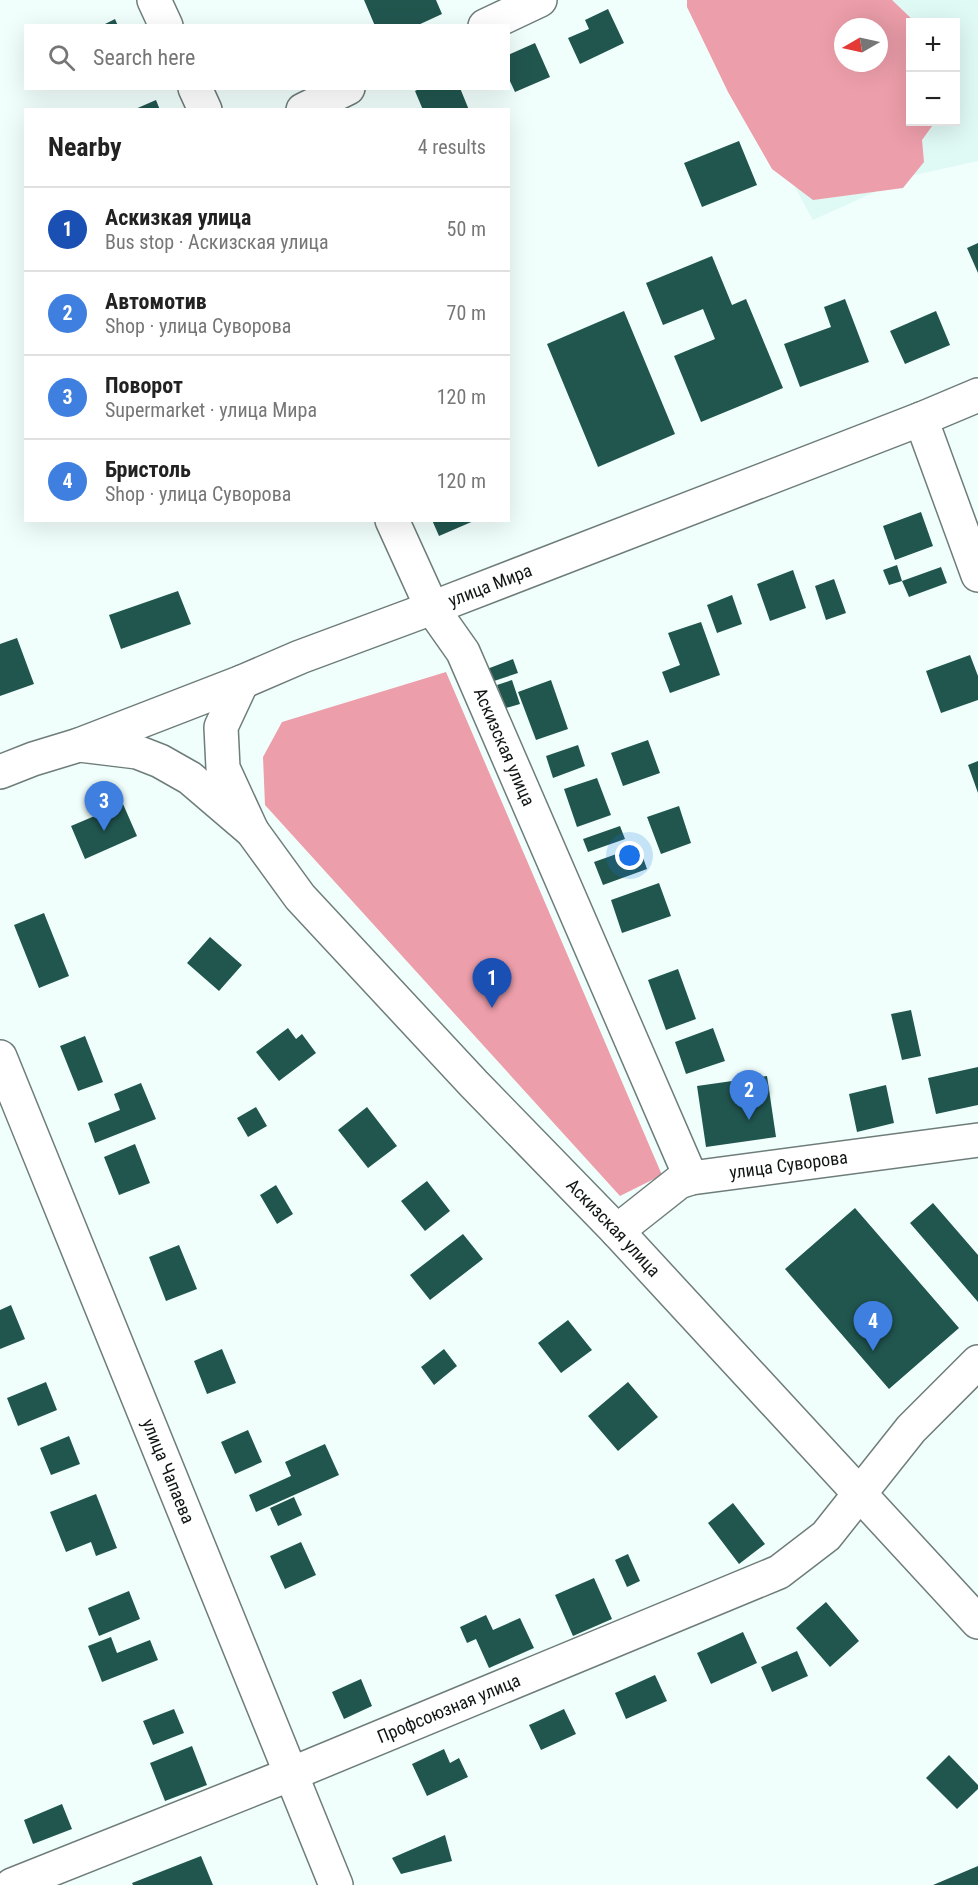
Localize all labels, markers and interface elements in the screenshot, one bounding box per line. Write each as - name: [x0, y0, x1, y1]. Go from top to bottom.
- north arrow: [834, 18, 888, 72]
- map controls: [906, 18, 960, 126]
- button: +: [906, 18, 960, 72]
- search box: [24, 24, 510, 90]
- icon: search: [45, 41, 78, 74]
- text: Search here: [93, 45, 195, 70]
- button: −: [906, 72, 960, 126]
- text: Nearby: [48, 132, 122, 162]
- text: 4 results: [418, 135, 486, 159]
- text: Аскизкая улица: [105, 205, 251, 230]
- text: 1: [62, 217, 73, 241]
- text: 50 m: [447, 217, 486, 241]
- text: Bus stop · Аскизская улица: [105, 230, 329, 254]
- text: Автомотив: [105, 289, 207, 314]
- text: 2: [62, 301, 73, 325]
- text: 70 m: [447, 301, 486, 325]
- text: Shop · улица Суворова: [105, 314, 291, 338]
- text: Поворот: [105, 373, 183, 398]
- text: 3: [62, 385, 73, 409]
- text: 120 m: [437, 385, 486, 409]
- text: Supermarket · улица Мира: [105, 398, 317, 422]
- text: Бристоль: [105, 457, 191, 482]
- text: 4: [62, 469, 73, 493]
- text: 120 m: [437, 469, 486, 493]
- text: Shop · улица Суворова: [105, 482, 291, 506]
- street label: улица Мира: [445, 559, 535, 611]
- street label: Аскизская улица: [470, 685, 539, 809]
- pin: 3: [84, 782, 124, 831]
- your location: [615, 841, 644, 870]
- pin: 1: [472, 958, 512, 1008]
- pin: 2: [730, 1070, 768, 1120]
- street label: улица Суворова: [728, 1146, 849, 1183]
- street label: Аскизская улица: [562, 1174, 665, 1281]
- pin: 4: [854, 1302, 892, 1351]
- street label: улица Чапаева: [138, 1416, 199, 1526]
- street label: Профсоюзная улица: [374, 1669, 523, 1747]

